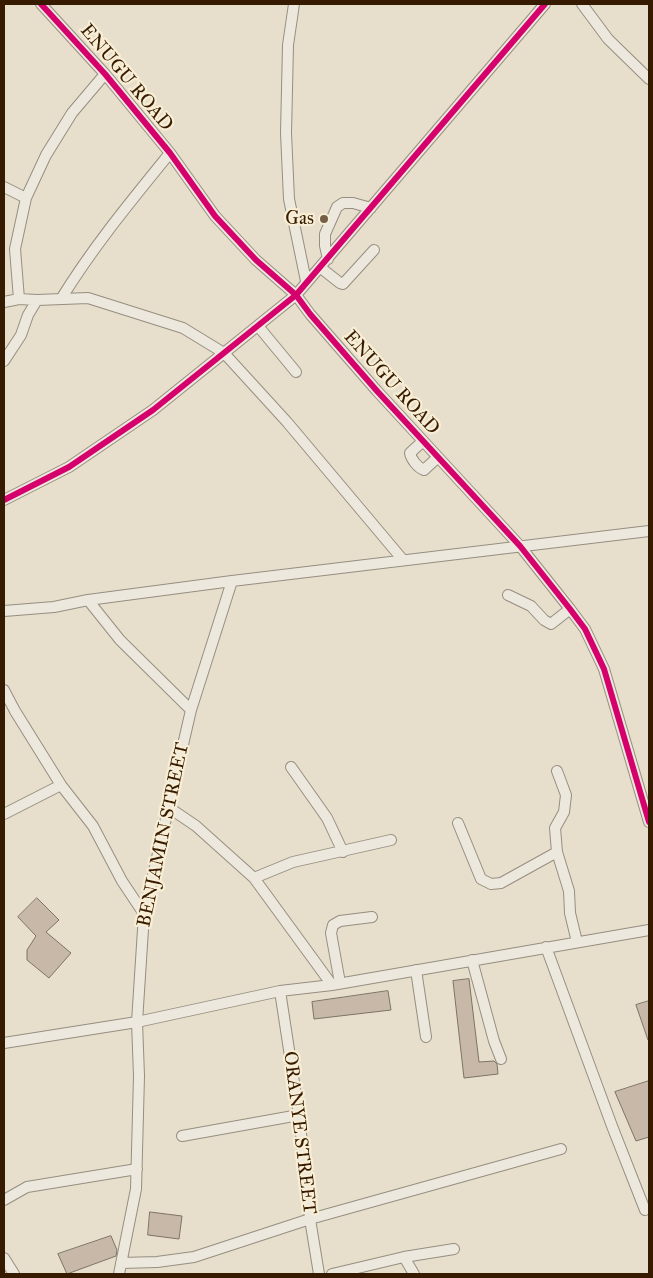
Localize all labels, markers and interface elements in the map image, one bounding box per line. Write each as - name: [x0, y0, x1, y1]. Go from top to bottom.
- street label: ENUGU ROAD: [75, 20, 177, 136]
- place label: Gas: [285, 208, 314, 230]
- marker: Gas: [318, 213, 330, 225]
- street label: ENUGU ROAD: [338, 326, 444, 440]
- street label: BENJAMIN STREET: [133, 741, 195, 929]
- street label: ORANYE STREET: [278, 1050, 320, 1216]

